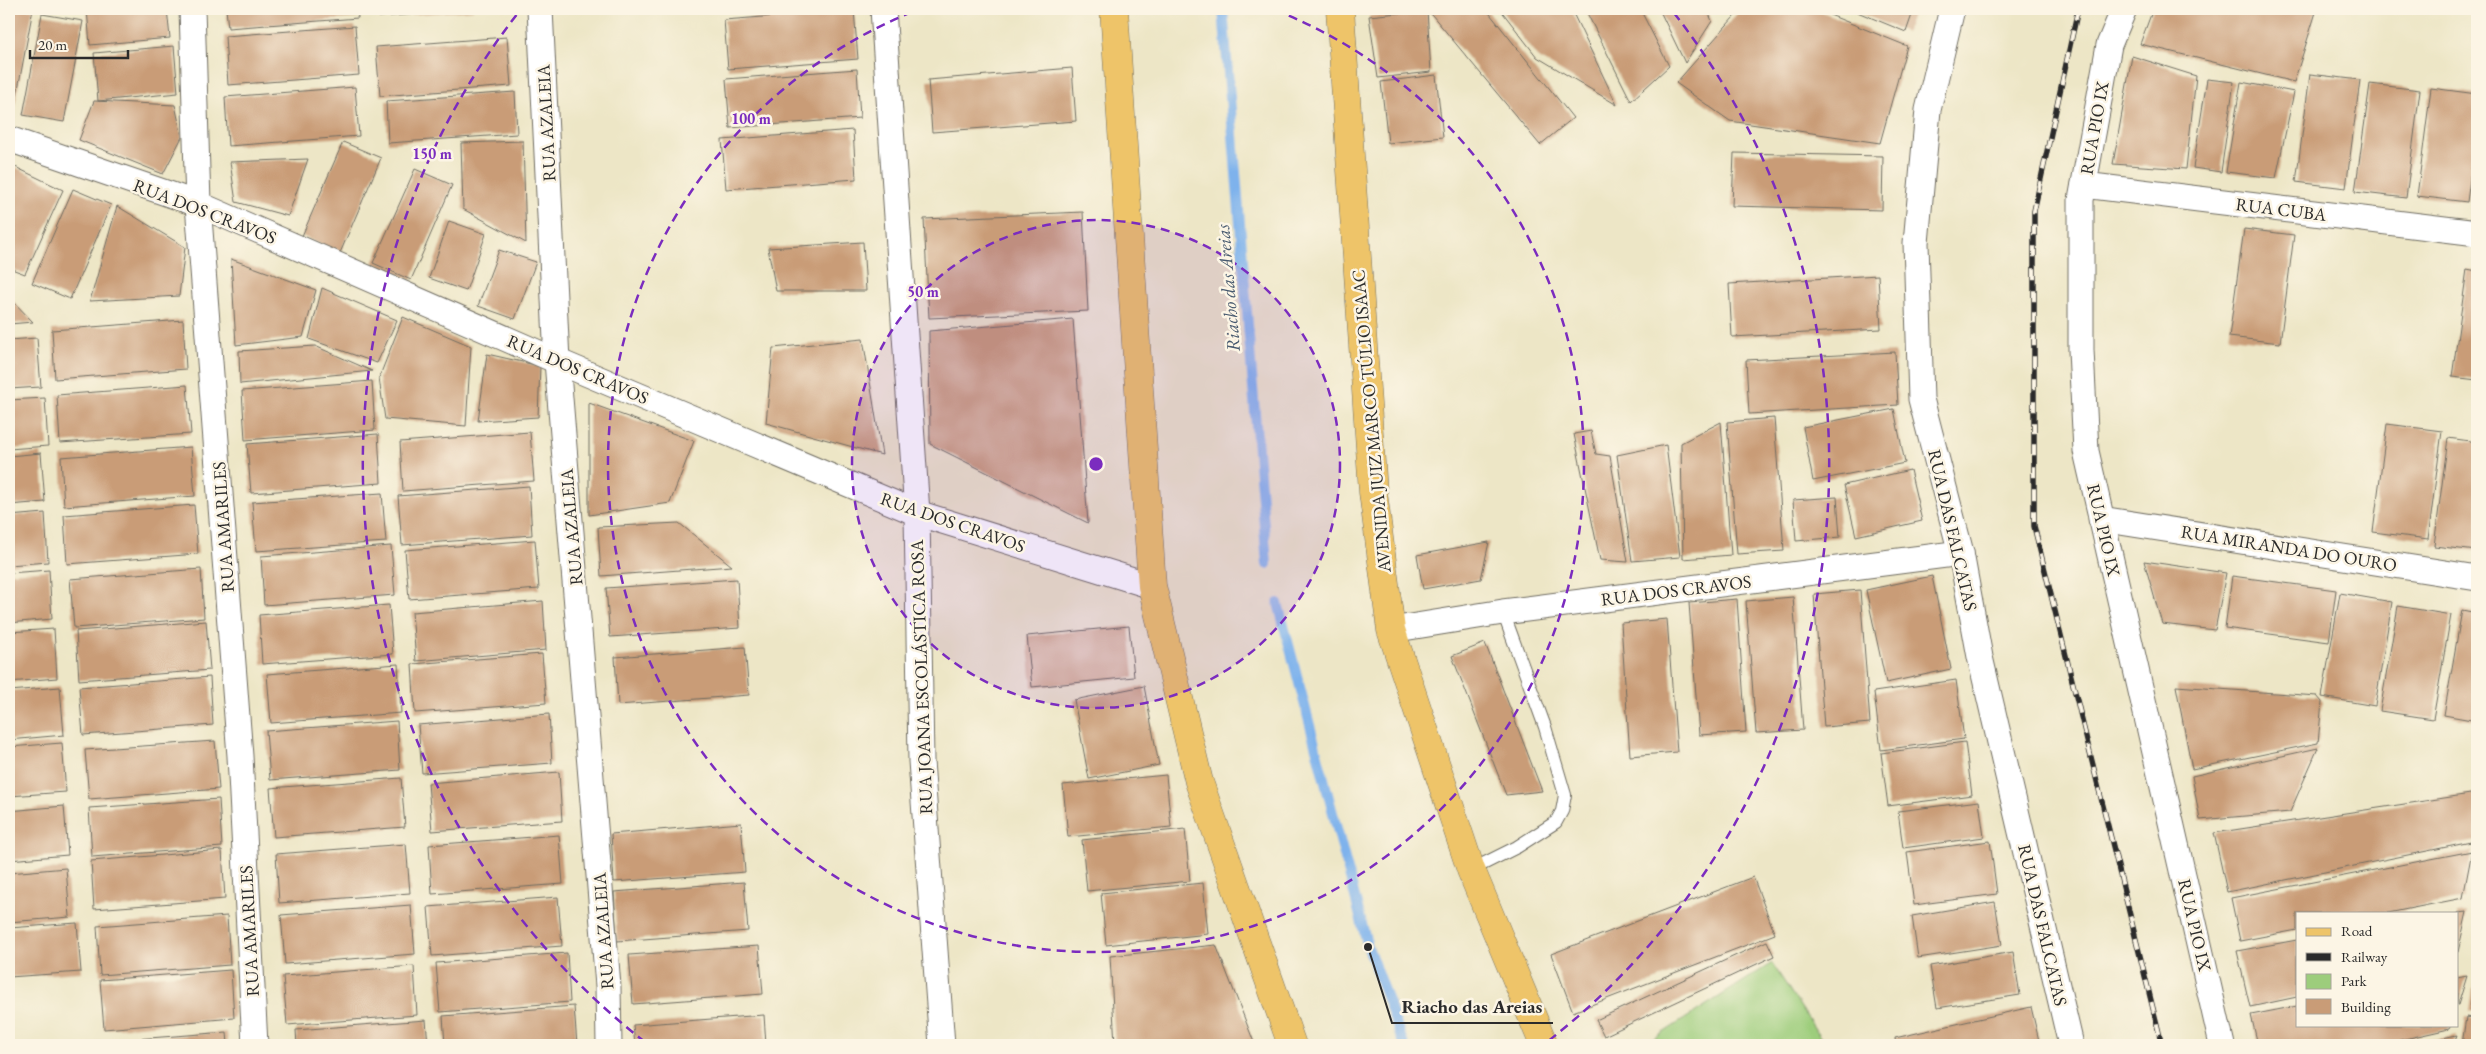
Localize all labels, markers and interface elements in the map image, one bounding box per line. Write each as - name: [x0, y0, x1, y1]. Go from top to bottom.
- scale bar: [30, 28, 128, 60]
- text: 20 m: [38, 35, 67, 54]
- street label: RUA AZALEIA: [531, 63, 561, 182]
- street label: RUA PIO IX: [2074, 79, 2114, 176]
- text: 100 m: [731, 109, 771, 128]
- text: 150 m: [412, 144, 452, 163]
- street label: RUA DOS CRAVOS: [130, 173, 280, 249]
- street label: RUA CUBA: [2234, 192, 2328, 226]
- water label: Riacho das Areias: [1210, 222, 1246, 353]
- street label: AVENIDA JUIZ MARCO TÚLIO ISAAC: [1346, 268, 1396, 575]
- text: 50 m: [907, 282, 939, 301]
- street label: RUA DOS CRAVOS: [504, 329, 652, 409]
- street label: RUA DAS FALCATAS: [1923, 447, 1983, 613]
- centre of rings: [1087, 455, 1105, 473]
- street label: RUA AMARILES: [207, 461, 239, 593]
- street label: RUA AZALEIA: [554, 467, 588, 586]
- street label: RUA PIO IX: [2082, 481, 2126, 579]
- street label: RUA DOS CRAVOS: [878, 486, 1028, 558]
- street label: RUA MIRANDA DO OURO: [2179, 520, 2399, 576]
- street label: RUA JOANA ESCOLÁSTICA ROSA: [905, 539, 937, 815]
- street label: RUA DOS CRAVOS: [1600, 569, 1752, 611]
- street label: RUA DAS FALCATAS: [2013, 842, 2073, 1008]
- street label: RUA AMARILES: [234, 865, 264, 997]
- street label: RUA AZALEIA: [587, 871, 619, 990]
- street label: RUA PIO IX: [2173, 876, 2217, 974]
- legend: [2296, 912, 2458, 1026]
- text: Road: [2341, 921, 2373, 940]
- text: Railway: [2341, 947, 2388, 966]
- text: Park: [2341, 971, 2368, 990]
- callout: Riacho das Areias: [1392, 989, 1553, 1023]
- text: Riacho das Areias: [1402, 994, 1543, 1019]
- text: Building: [2341, 997, 2391, 1016]

